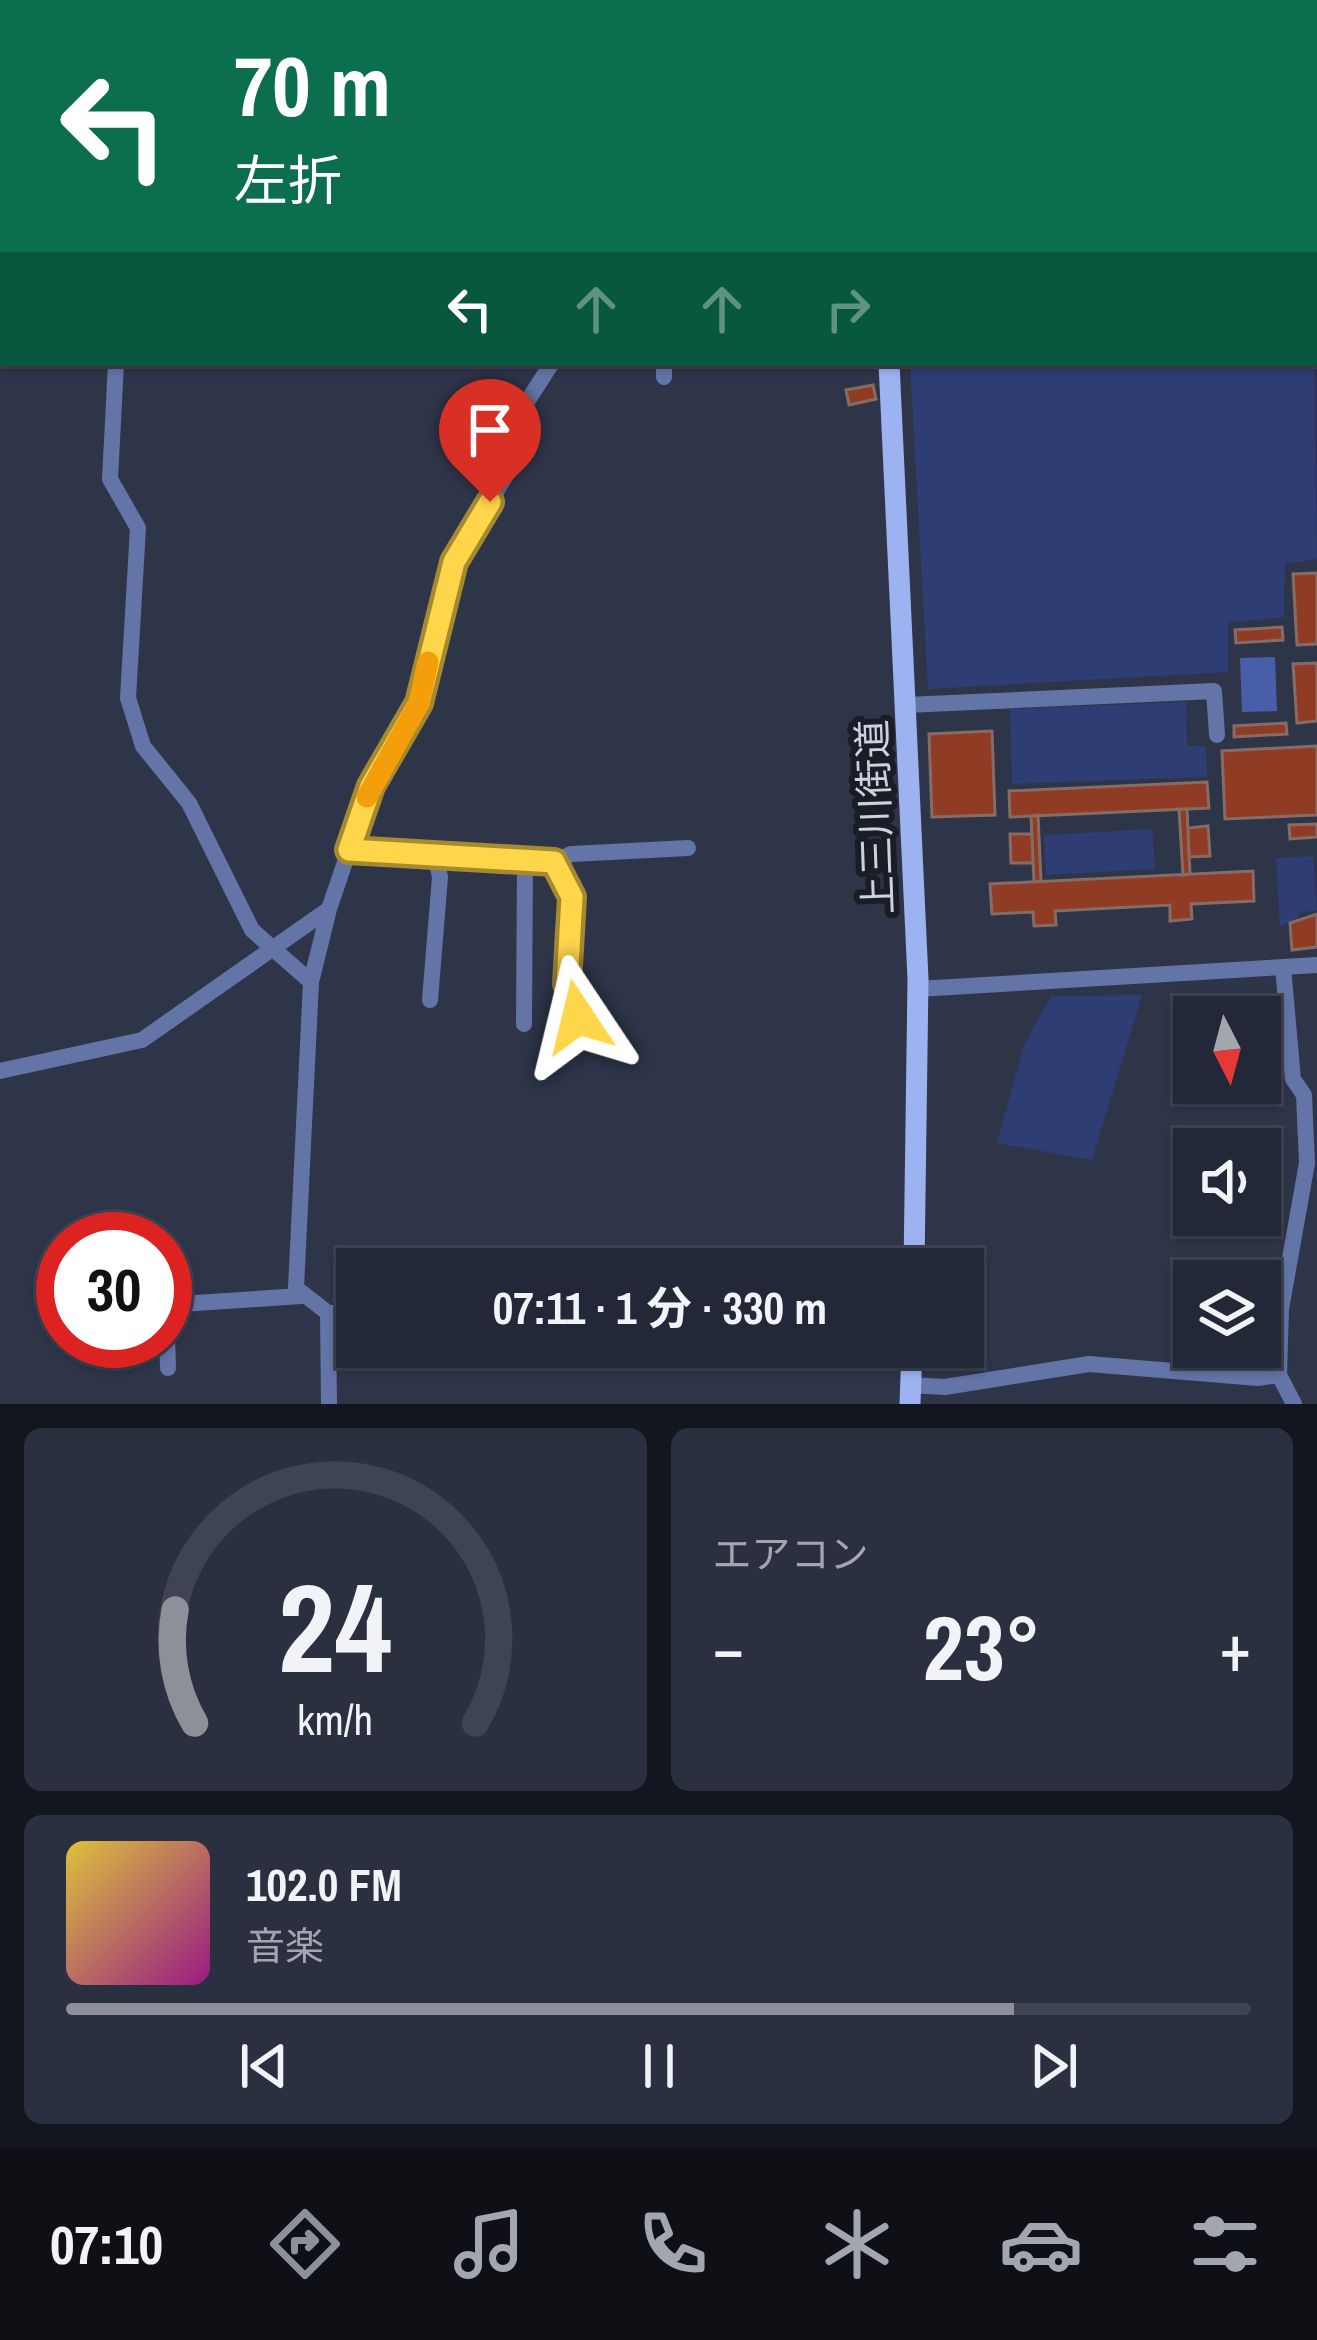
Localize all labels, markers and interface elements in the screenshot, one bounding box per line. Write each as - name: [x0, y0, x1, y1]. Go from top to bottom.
- text: 70 m: [234, 29, 391, 142]
- icon: left: [36, 48, 192, 204]
- text: 左折: [234, 144, 342, 217]
- icon: left: [437, 276, 503, 342]
- icon: ahead: [563, 276, 629, 342]
- icon: ahead: [689, 276, 755, 342]
- icon: right: [815, 276, 881, 342]
- pin: [439, 379, 541, 502]
- icon: arrive: [457, 397, 523, 463]
- street label: 上三川街道: [846, 719, 904, 915]
- position arrow: [515, 954, 641, 1080]
- north arrow: [1173, 996, 1281, 1104]
- map controls: [1173, 996, 1281, 1368]
- button: sound: [1173, 1128, 1281, 1236]
- speed limit sign: 30: [36, 1212, 192, 1368]
- button: layers: [1173, 1260, 1281, 1368]
- text: 07:11 · 1 分 · 330 m: [493, 1277, 827, 1338]
- text: エアコン: [713, 1528, 869, 1580]
- text: 24: [278, 1543, 392, 1711]
- text: 23°: [923, 1587, 1041, 1708]
- text: −: [713, 1603, 744, 1692]
- text: +: [1219, 1603, 1251, 1692]
- text: km/h: [297, 1690, 373, 1747]
- text: 102.0 FM: [246, 1854, 402, 1915]
- text: 音楽: [246, 1920, 324, 1972]
- icon: previous: [231, 2033, 297, 2099]
- icon: pause: [626, 2033, 692, 2099]
- icon: next: [1021, 2033, 1087, 2099]
- icon: directions: [263, 2202, 347, 2286]
- icon: music: [447, 2202, 531, 2286]
- icon: phone: [631, 2202, 715, 2286]
- icon: climate: [815, 2202, 899, 2286]
- icon: car: [999, 2202, 1083, 2286]
- icon: filters: [1183, 2202, 1267, 2286]
- text: 07:10: [50, 2208, 163, 2281]

